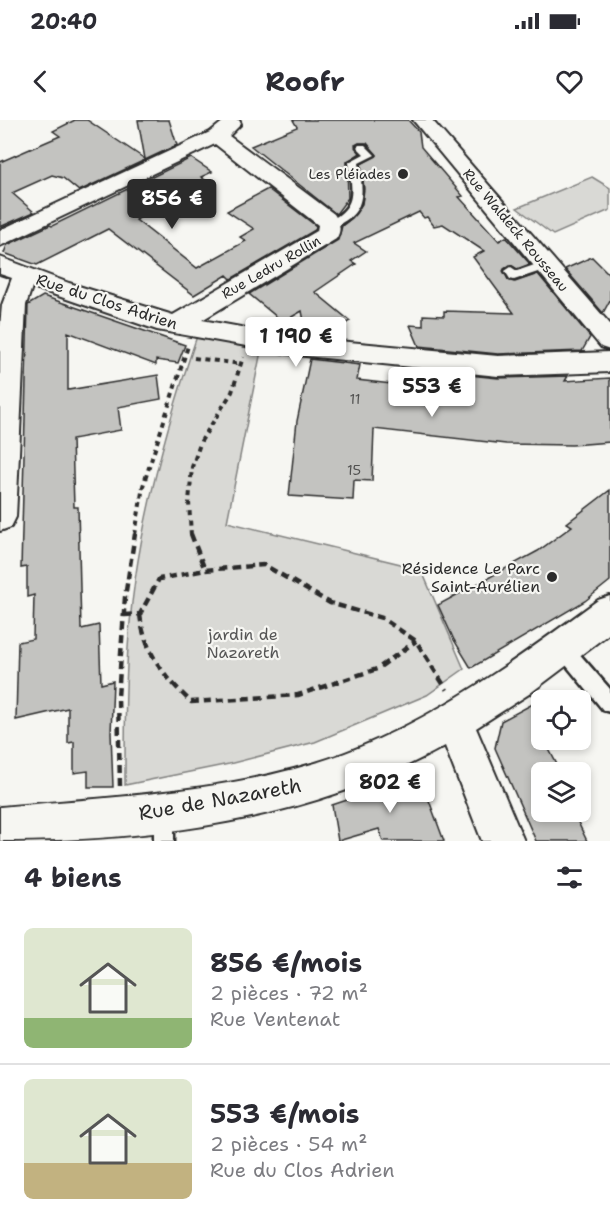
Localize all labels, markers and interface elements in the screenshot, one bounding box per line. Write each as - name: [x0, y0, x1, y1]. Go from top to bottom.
- text: 20:40: [30, 7, 97, 36]
- text: Roofr: [265, 63, 345, 100]
- icon: back: [24, 65, 57, 98]
- icon: heart: [553, 65, 586, 98]
- place label: Les Pléiades: [308, 165, 391, 183]
- street label: Rue Waldeck Rousseau: [459, 165, 573, 295]
- marker: Les Pléiades: [396, 167, 410, 181]
- pin: 856 €: [130, 179, 214, 230]
- text: 856 €: [141, 185, 203, 211]
- street label: Rue Ledru Rollin: [218, 231, 324, 303]
- street label: Rue du Clos Adrien: [33, 269, 181, 334]
- pin: 1 190 €: [241, 317, 351, 368]
- text: 1 190 €: [259, 323, 333, 349]
- pin: 553 €: [390, 367, 474, 418]
- text: 553 €: [402, 373, 462, 399]
- house number: 11: [349, 390, 361, 408]
- house number: 15: [347, 461, 361, 479]
- place label: Résidence Le Parc Saint-Aurélien: [402, 558, 540, 597]
- marker: Résidence Le Parc Saint-Aurélien: [545, 570, 559, 584]
- park label: jardin de Nazareth: [206, 624, 280, 663]
- map controls: [531, 690, 591, 822]
- button: locate: [531, 690, 591, 750]
- button: layers: [531, 762, 591, 822]
- pin: 802 €: [348, 763, 432, 814]
- text: 802 €: [359, 769, 421, 795]
- street label: Rue de Nazareth: [137, 772, 303, 826]
- text: 4 biens: [24, 860, 122, 895]
- icon: filters: [553, 861, 586, 894]
- text: 856 €/mois: [210, 945, 362, 980]
- icon: home: [72, 952, 144, 1024]
- text: 2 pièces · 72 m²: [210, 980, 368, 1006]
- text: Rue Ventenat: [210, 1006, 340, 1032]
- text: 553 €/mois: [210, 1096, 360, 1131]
- icon: home: [72, 1103, 144, 1175]
- text: 2 pièces · 54 m²: [210, 1131, 367, 1157]
- text: Rue du Clos Adrien: [210, 1157, 395, 1183]

